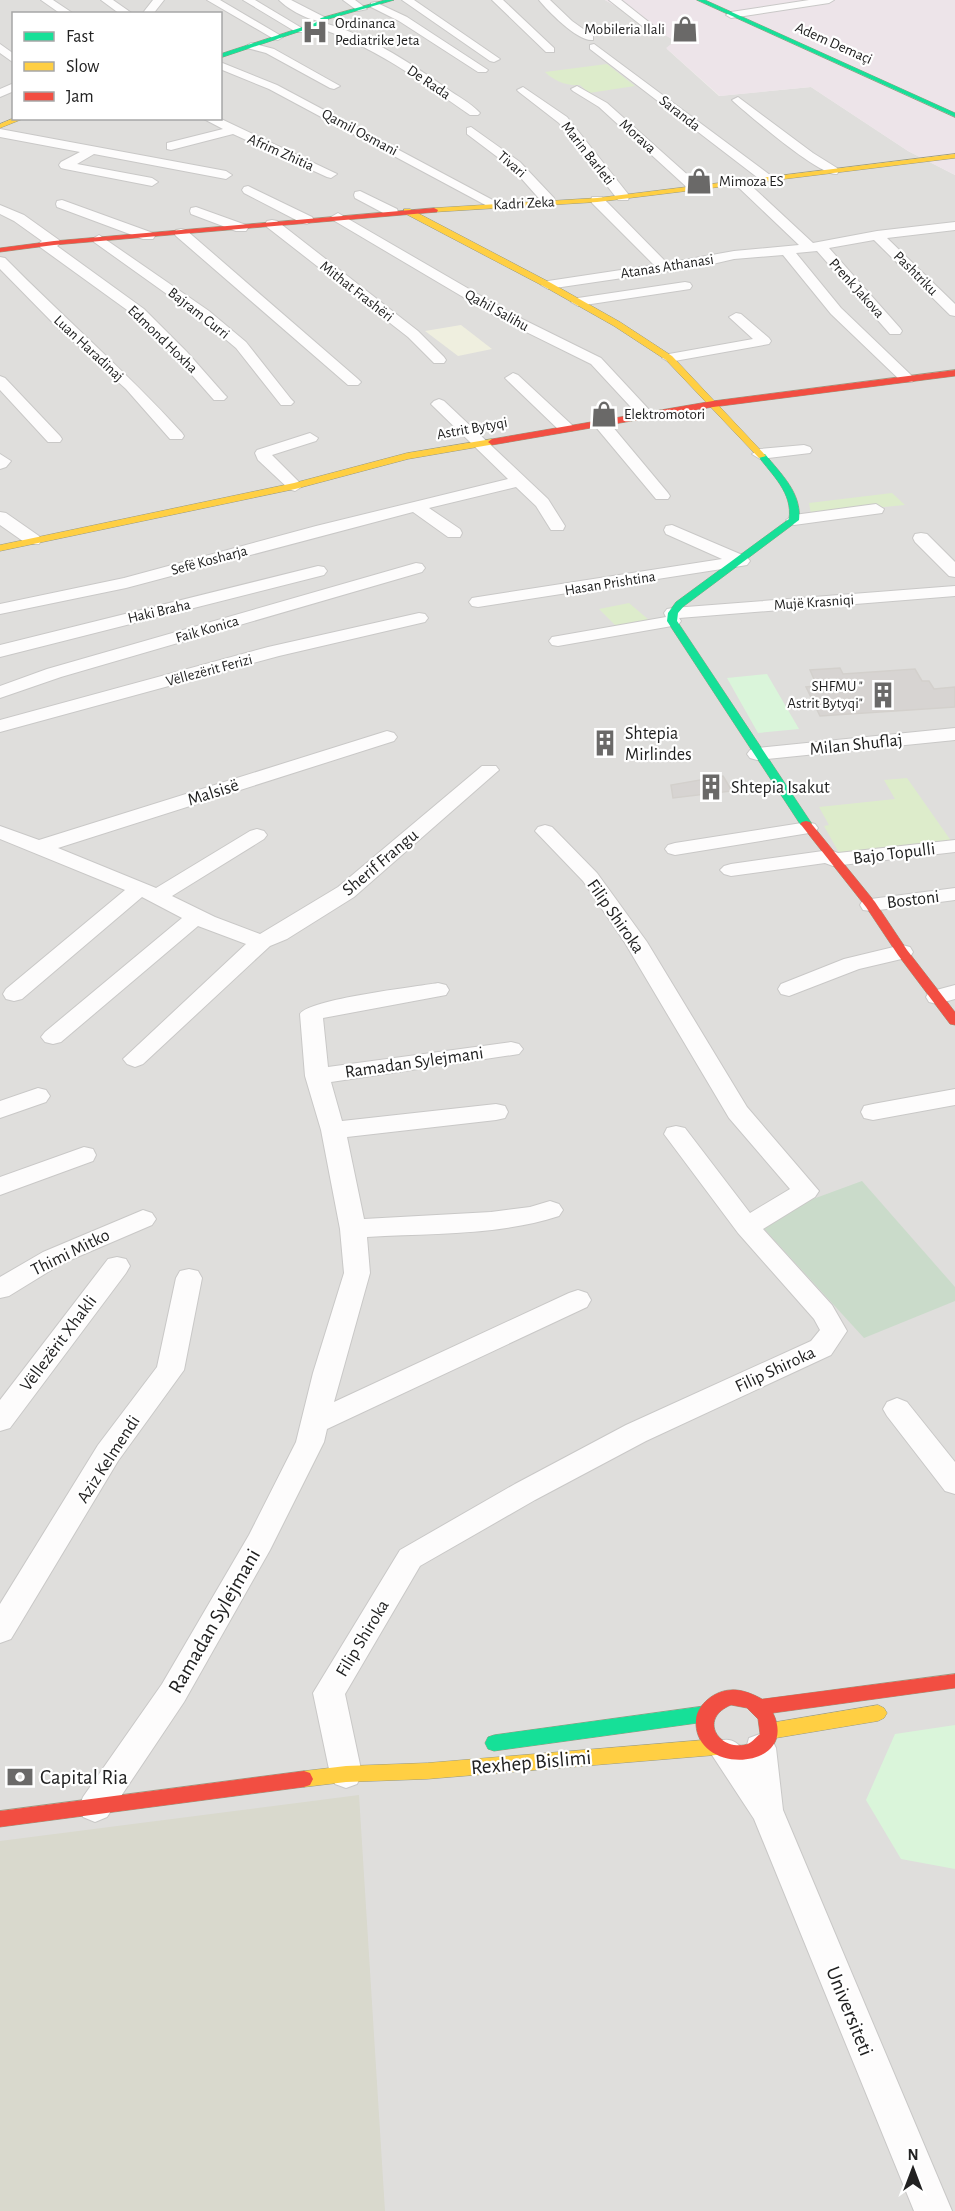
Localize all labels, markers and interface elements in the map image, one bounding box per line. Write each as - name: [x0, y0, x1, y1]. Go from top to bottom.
- legend: [12, 12, 222, 120]
- shop icon: Mobileria Ilali: [670, 14, 700, 44]
- place label: Ordinanca Pediatrike Jeta: [335, 16, 420, 48]
- hospital icon: Ordinanca Pediatrike Jeta: [300, 17, 330, 47]
- street label: Adem Demaçi: [793, 20, 875, 67]
- place label: Mobileria Ilali: [584, 22, 665, 37]
- text: Fast: [66, 28, 94, 46]
- text: Slow: [66, 58, 99, 76]
- street label: De Rada: [404, 63, 453, 102]
- text: Jam: [66, 88, 94, 106]
- street label: Saranda: [656, 93, 703, 134]
- street label: Qamil Osmani: [319, 106, 400, 159]
- street label: Morava: [617, 116, 659, 156]
- street label: Marin Barleti: [558, 119, 617, 188]
- street label: Afrim Zhitia: [245, 131, 316, 174]
- street label: Tivari: [495, 148, 529, 181]
- shop icon: Mimoza ES: [684, 166, 714, 196]
- place label: Mimoza ES: [719, 174, 784, 189]
- street label: Kadri Zeka: [493, 194, 555, 213]
- street label: Pashtriku: [891, 248, 941, 299]
- street label: Atanas Athanasi: [619, 252, 715, 281]
- street label: Prenk Jakova: [826, 256, 887, 321]
- street label: Mithat Frashëri: [317, 258, 396, 325]
- street label: Bajram Curri: [165, 285, 232, 342]
- street label: Qahil Salihu: [462, 287, 532, 334]
- street label: Edmond Hoxha: [125, 303, 200, 376]
- street label: Luan Haradinaj: [51, 312, 126, 384]
- shop icon: Elektromotori: [589, 399, 619, 429]
- place label: Elektromotori: [624, 407, 705, 422]
- street label: Astrit Bytyqi: [436, 415, 509, 442]
- street label: Sefë Kosharja: [169, 543, 249, 578]
- street label: Hasan Prishtina: [564, 569, 657, 598]
- street label: Mujë Krasniqi: [773, 592, 855, 613]
- street label: Haki Braha: [126, 597, 192, 626]
- street label: Faik Konica: [174, 613, 240, 646]
- street label: Vëllezërit Ferizi: [164, 652, 254, 689]
- place label: SHFMU " Astrit Bytyqi": [787, 679, 863, 711]
- building icon: SHFMU " Astrit Bytyqi": [868, 680, 898, 710]
- place label: Shtepia Mirlindes: [625, 725, 692, 764]
- building icon: Shtepia Mirlindes: [590, 728, 620, 758]
- street label: Milan Shuflaj: [809, 731, 903, 759]
- building icon: Shtepia Isakut: [696, 772, 726, 802]
- street label: Malsisë: [185, 776, 241, 810]
- place label: Shtepia Isakut: [731, 779, 830, 797]
- street label: Sherif Frangu: [339, 826, 422, 899]
- street label: Bajo Topulli: [852, 840, 936, 868]
- street label: Filip Shiroka: [583, 876, 647, 957]
- street label: Bostoni: [886, 888, 940, 912]
- street label: Ramadan Sylejmani: [344, 1044, 485, 1082]
- street label: Thimi Mitko: [28, 1226, 113, 1280]
- street label: Vëllezërit Xhakli: [17, 1292, 100, 1395]
- street label: Filip Shiroka: [733, 1344, 818, 1396]
- street label: Aziz Kelmendi: [74, 1413, 144, 1507]
- street label: Ramadan Sylejmani: [165, 1545, 264, 1697]
- street label: Filip Shiroka: [333, 1597, 393, 1680]
- street label: Rexhep Bislimi: [470, 1747, 592, 1778]
- bank icon: Capital Ria: [5, 1762, 35, 1792]
- place label: Capital Ria: [40, 1767, 128, 1788]
- street label: Universiteti: [822, 1963, 877, 2059]
- north arrow: [883, 2139, 943, 2199]
- text: N: [907, 2147, 919, 2163]

